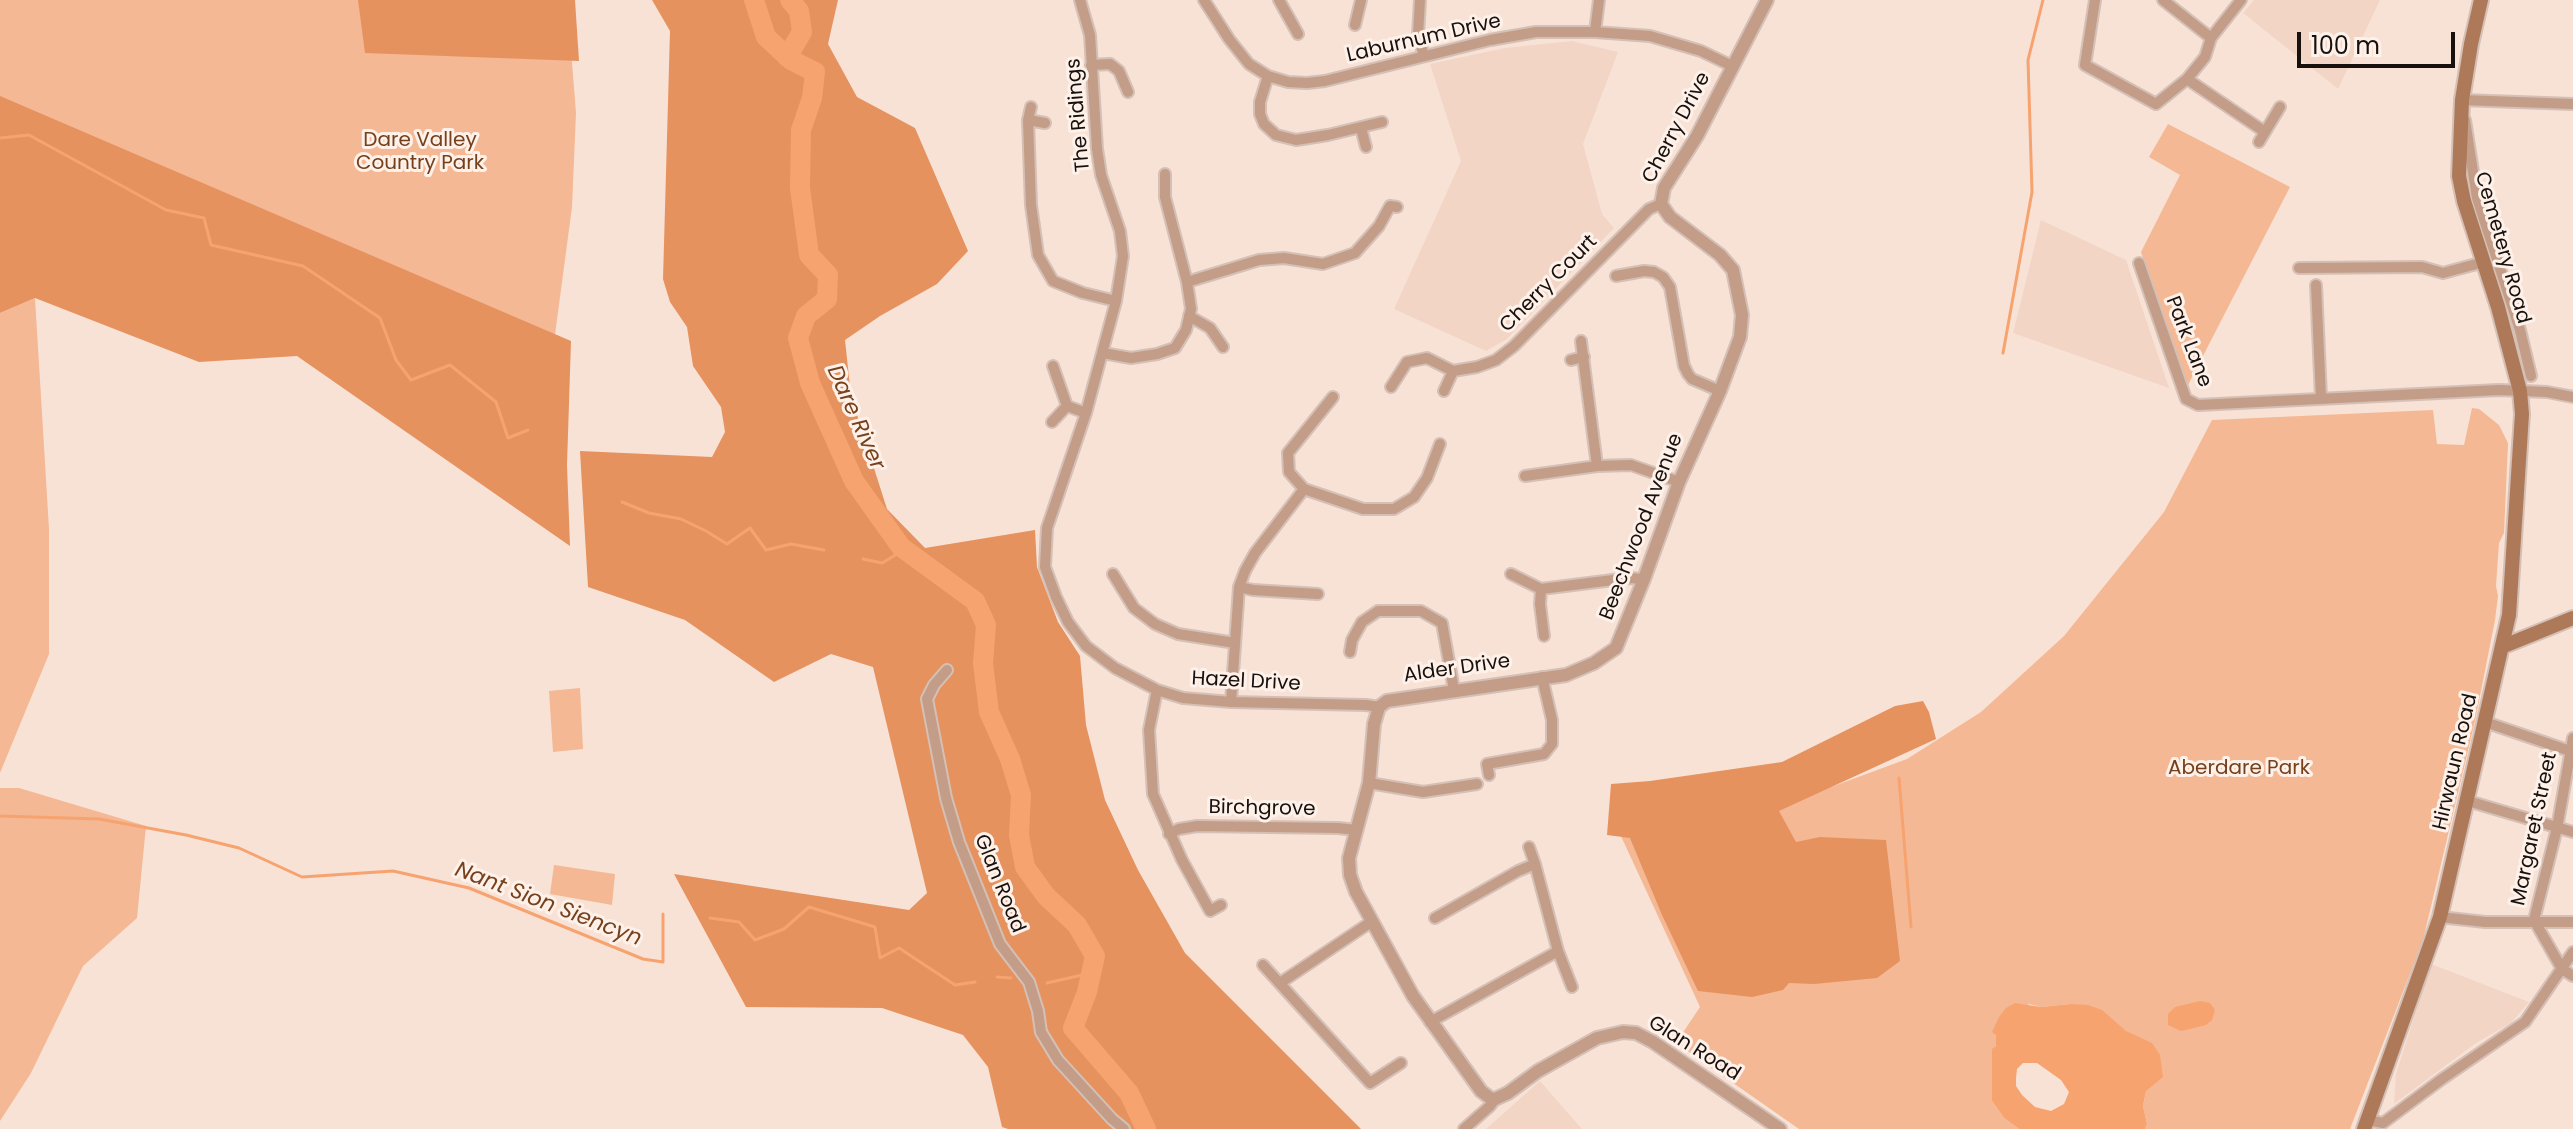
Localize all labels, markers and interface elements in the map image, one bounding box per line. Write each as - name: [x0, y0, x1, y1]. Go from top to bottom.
- street label: Laburnum Drive: [1345, 10, 1503, 68]
- scale bar: [2301, 16, 2459, 66]
- text: 100 m: [2311, 29, 2380, 62]
- street label: The Ridings: [1062, 57, 1096, 173]
- street label: Cherry Drive: [1638, 68, 1716, 188]
- park label: Dare Valley Country Park: [356, 129, 484, 176]
- street label: Cemetery Road: [2469, 169, 2535, 327]
- street label: Cherry Court: [1495, 230, 1603, 338]
- street label: Park Lane: [2160, 293, 2216, 391]
- water label: Dare River: [820, 362, 890, 474]
- street label: Beechwood Avenue: [1595, 430, 1689, 624]
- street label: Alder Drive: [1402, 650, 1512, 688]
- street label: Hazel Drive: [1191, 667, 1301, 697]
- street label: Hirwaun Road: [2429, 692, 2483, 832]
- street label: Margaret Street: [2507, 750, 2563, 908]
- park label: Aberdare Park: [2168, 757, 2310, 781]
- street label: Birchgrove: [1208, 796, 1316, 822]
- street label: Glan Road: [968, 831, 1030, 937]
- water label: Nant Sion Siencyn: [451, 857, 645, 953]
- street label: Glan Road: [1643, 1011, 1745, 1087]

